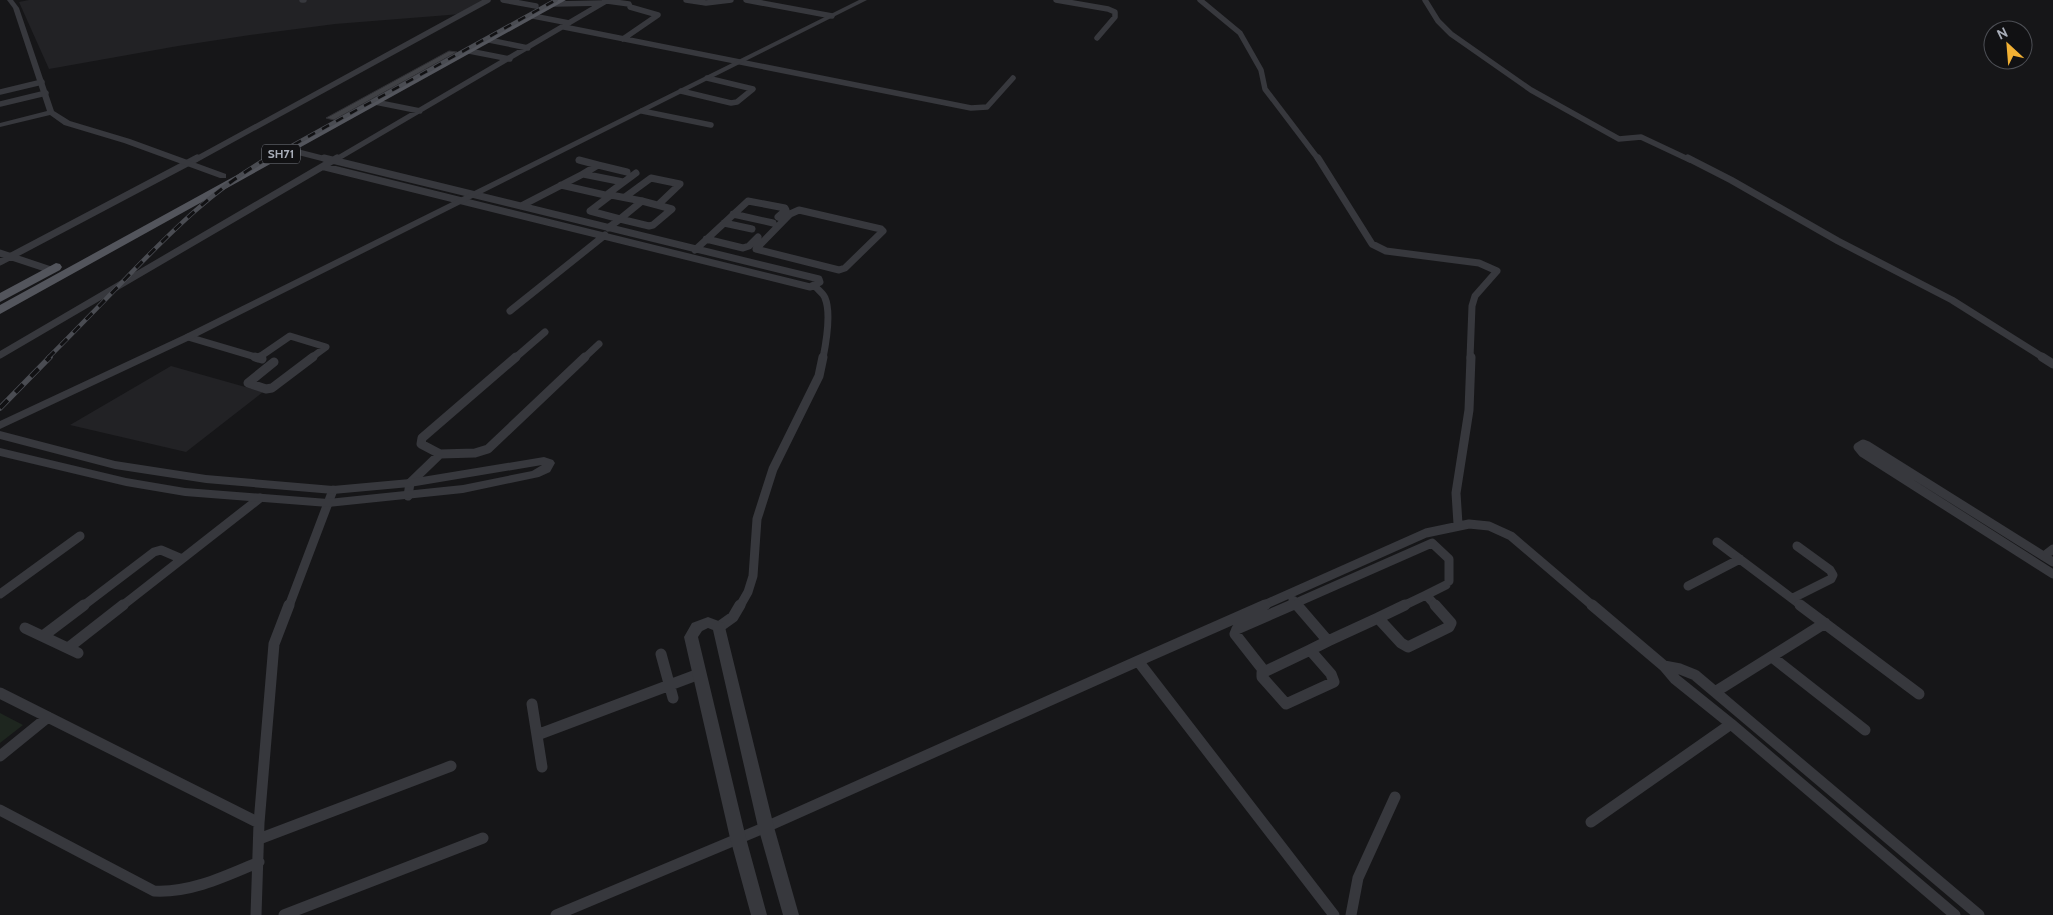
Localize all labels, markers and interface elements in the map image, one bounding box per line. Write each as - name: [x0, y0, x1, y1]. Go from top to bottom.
- north arrow: [1983, 20, 2033, 70]
- text: N: [1994, 23, 2011, 44]
- road number: SH71: [262, 144, 300, 164]

